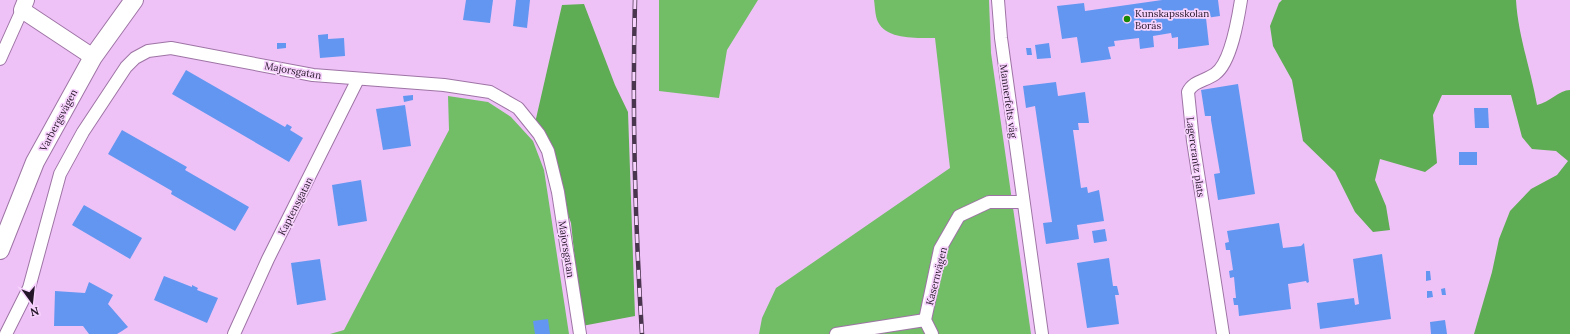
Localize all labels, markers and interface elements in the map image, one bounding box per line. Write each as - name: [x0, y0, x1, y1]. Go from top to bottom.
- place label: Kunskapsskolan Borås: [1135, 7, 1209, 32]
- marker: Kunskapsskolan Borås: [1122, 14, 1132, 24]
- street label: Majorsgatan: [263, 59, 322, 82]
- street label: Mannerfelts väg: [997, 63, 1020, 139]
- street label: Varbergsvägen: [36, 87, 80, 154]
- street label: Lagercrantz plats: [1183, 116, 1208, 198]
- street label: Kaptensgatan: [275, 175, 316, 238]
- street label: Majorsgatan: [556, 220, 577, 278]
- street label: Kasernvägen: [923, 246, 950, 306]
- north arrow: [12, 282, 52, 322]
- text: N: [28, 304, 41, 320]

